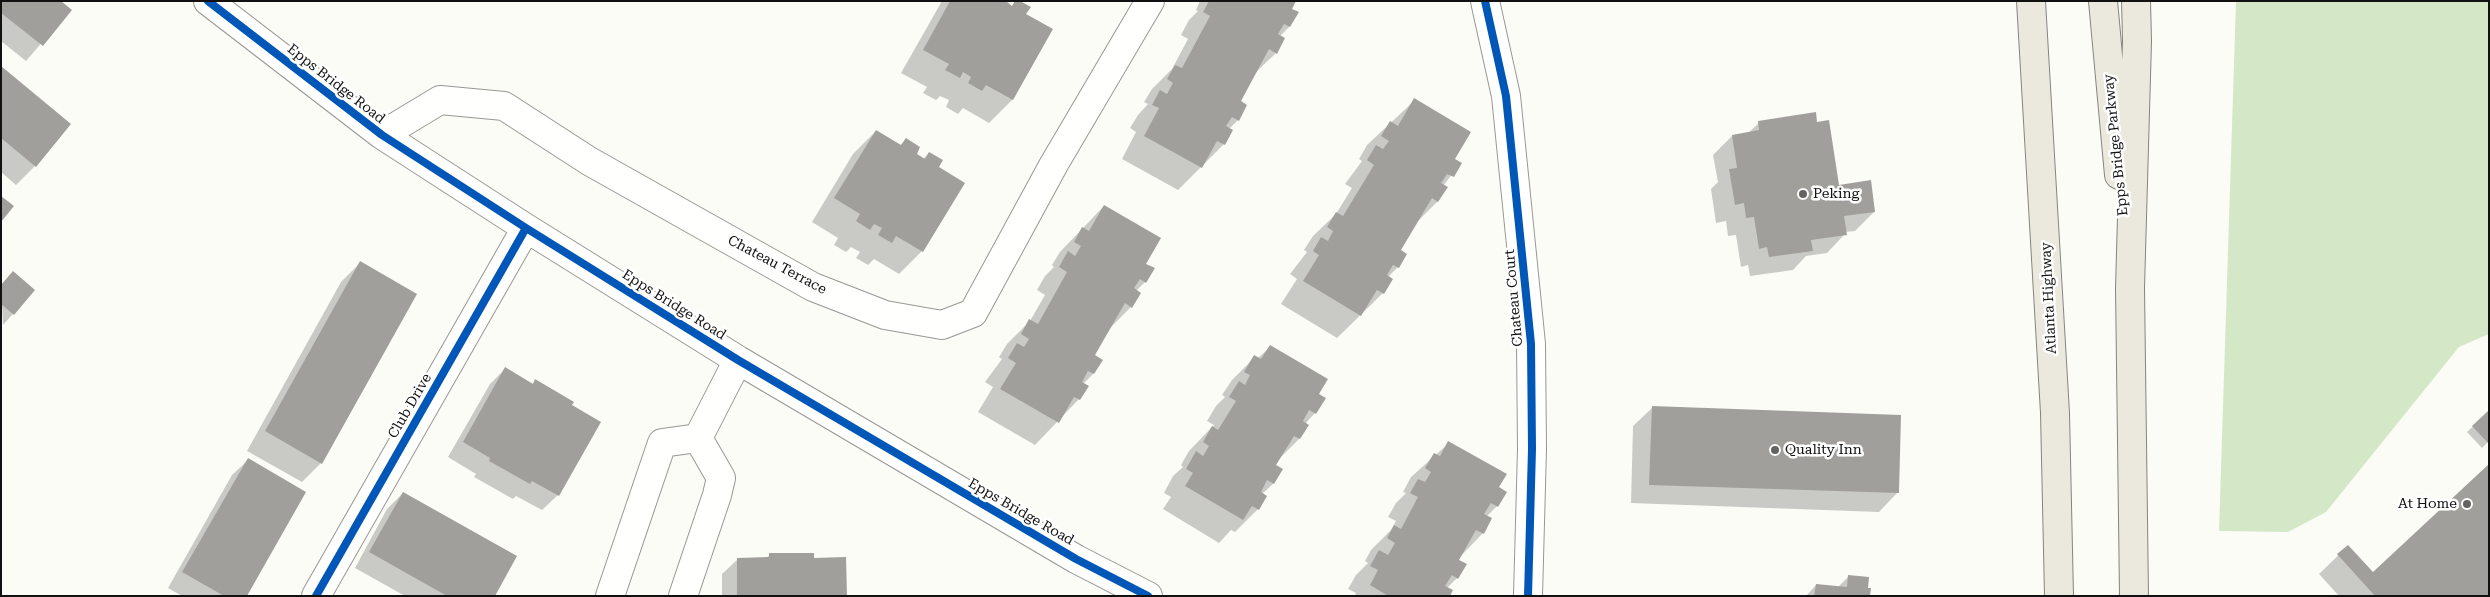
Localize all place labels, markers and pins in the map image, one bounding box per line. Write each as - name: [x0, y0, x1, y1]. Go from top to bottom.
- place label: Peking: [1813, 186, 1860, 202]
- marker: Peking: [1797, 188, 1809, 200]
- place label: Quality Inn: [1785, 442, 1862, 458]
- marker: Quality Inn: [1769, 444, 1781, 456]
- place label: At Home: [2398, 496, 2457, 512]
- marker: At Home: [2461, 498, 2473, 510]

